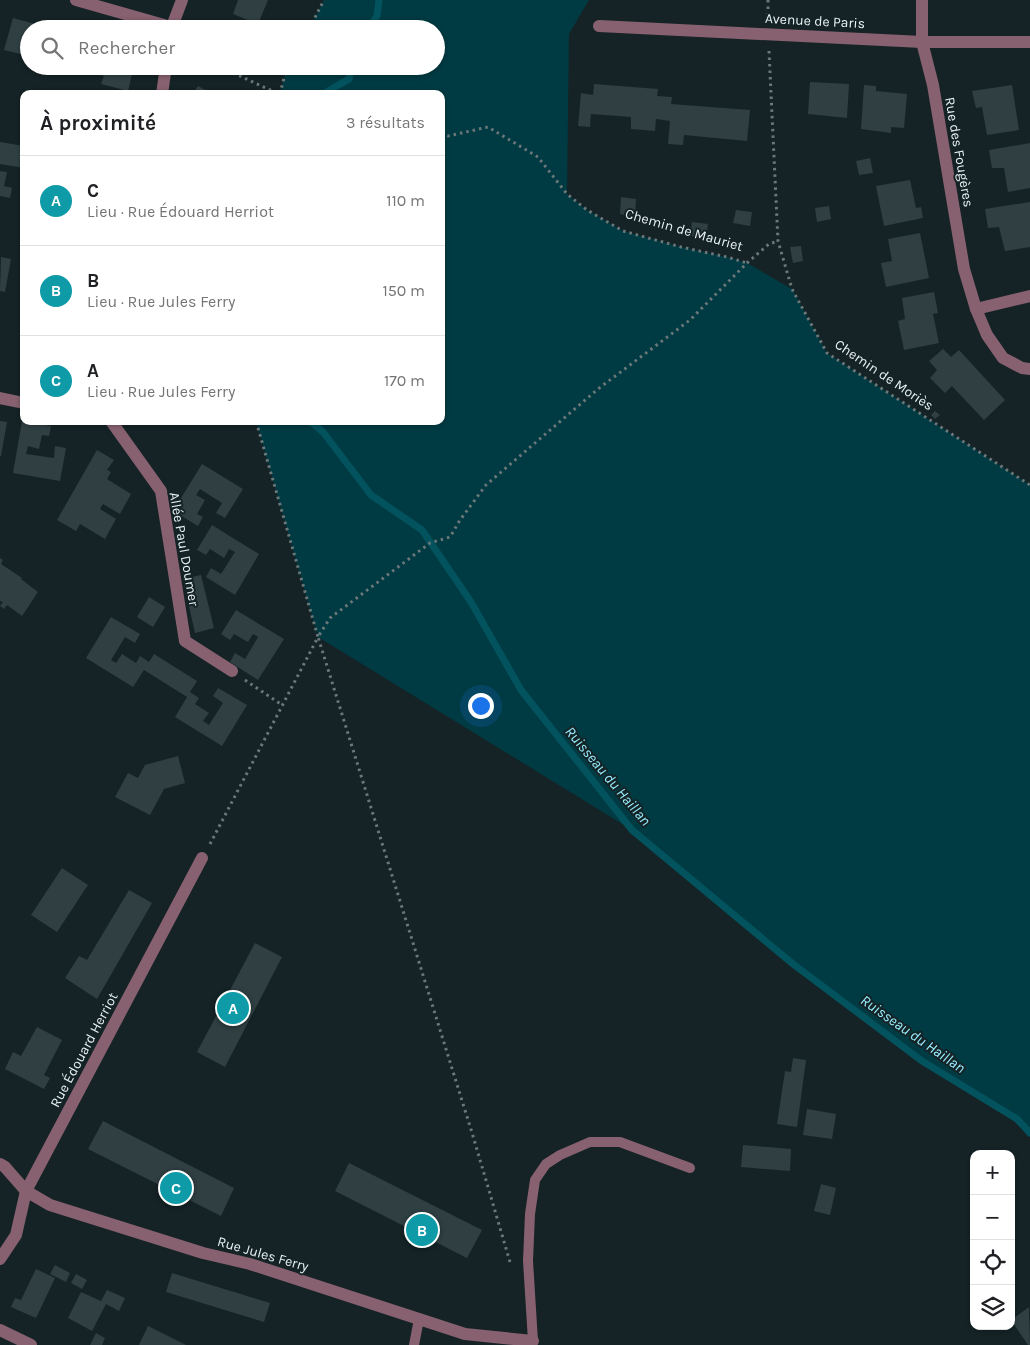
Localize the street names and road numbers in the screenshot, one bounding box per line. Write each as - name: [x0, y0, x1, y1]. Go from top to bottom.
- street label: Avenue de Paris: [764, 10, 866, 32]
- street label: Rue des Fougères: [941, 96, 977, 208]
- street label: Chemin de Mauriet: [623, 205, 745, 255]
- street label: Chemin de Moriès: [831, 336, 937, 414]
- street label: Allée Paul Doumer: [166, 491, 203, 608]
- street label: Rue Édouard Herriot: [46, 989, 122, 1111]
- street label: Rue Jules Ferry: [215, 1233, 311, 1275]

